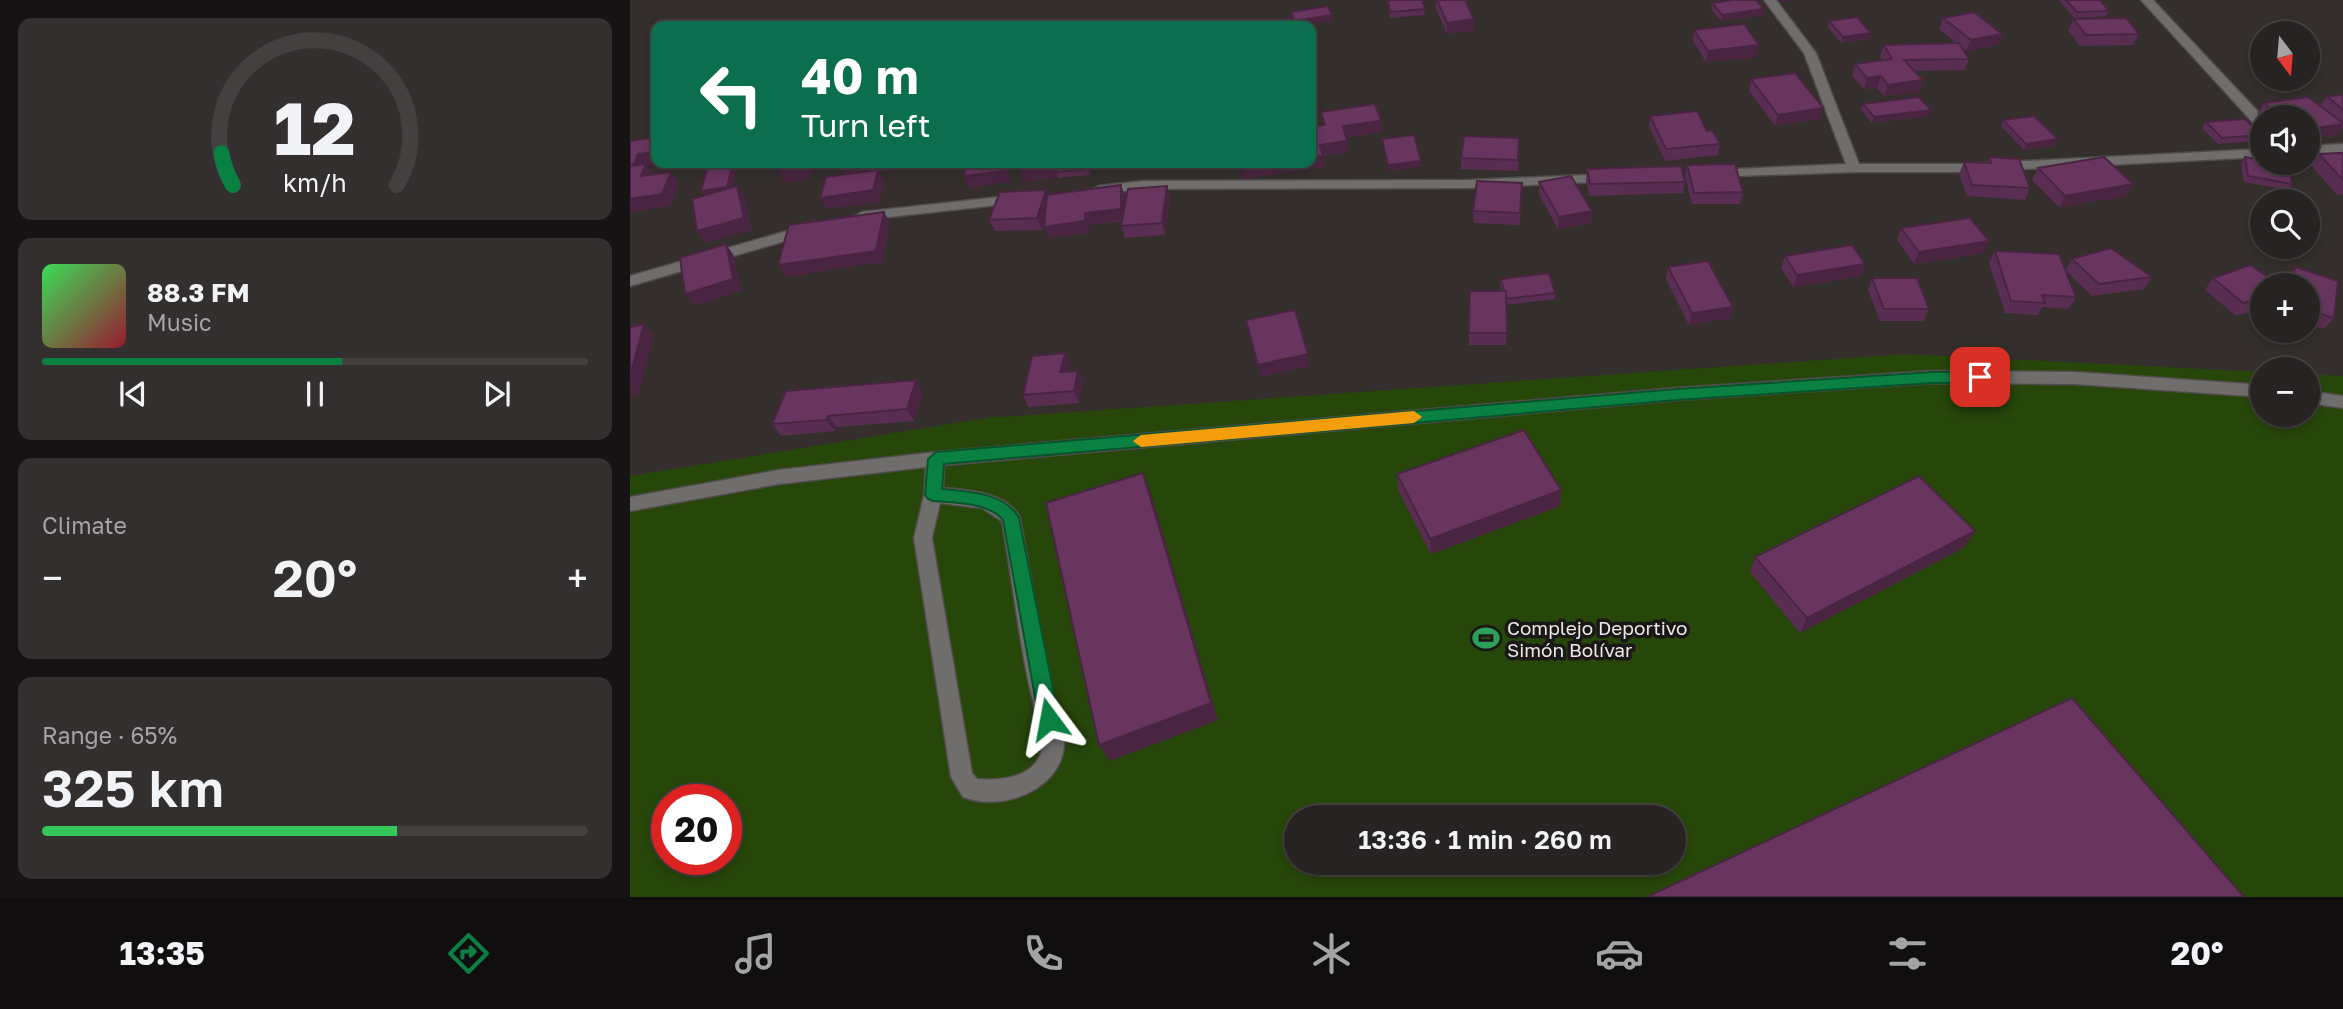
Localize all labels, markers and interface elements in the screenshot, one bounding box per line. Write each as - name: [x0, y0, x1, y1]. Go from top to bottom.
- north arrow: [2250, 21, 2320, 91]
- map controls: [2250, 21, 2320, 427]
- text: 40 m: [801, 46, 919, 105]
- icon: left: [686, 49, 777, 140]
- text: 12: [274, 84, 356, 171]
- button: sound: [2250, 105, 2320, 175]
- text: Turn left: [801, 106, 930, 144]
- text: km/h: [283, 167, 347, 198]
- button: search: [2250, 189, 2320, 259]
- button: +: [2250, 273, 2320, 343]
- text: 88.3 FM: [147, 277, 250, 308]
- text: Music: [147, 308, 212, 336]
- pin: [1950, 347, 2010, 407]
- button: −: [2250, 357, 2320, 427]
- icon: arrive: [1961, 358, 1999, 396]
- icon: previous: [114, 375, 152, 413]
- icon: pause: [296, 375, 334, 413]
- icon: next: [478, 375, 516, 413]
- text: Climate: [42, 511, 127, 539]
- text: 20°: [273, 546, 357, 608]
- text: −: [42, 555, 63, 600]
- text: +: [567, 555, 588, 600]
- place label: Complejo Deportivo Simón Bolívar: [1507, 616, 1688, 661]
- sports icon: Complejo Deportivo Simón Bolívar: [1471, 623, 1501, 653]
- position arrow: [1012, 682, 1086, 756]
- text: Range · 65%: [42, 721, 177, 749]
- text: 325 km: [42, 756, 224, 818]
- speed limit sign: 20: [651, 784, 742, 875]
- text: 13:36 · 1 min · 260 m: [1358, 824, 1612, 855]
- icon: directions: [444, 929, 493, 978]
- icon: music: [731, 929, 780, 978]
- icon: phone: [1019, 929, 1068, 978]
- icon: climate: [1307, 929, 1356, 978]
- icon: car: [1595, 929, 1644, 978]
- icon: filters: [1883, 929, 1932, 978]
- text: 13:35: [119, 934, 205, 972]
- text: 20°: [2171, 934, 2224, 972]

